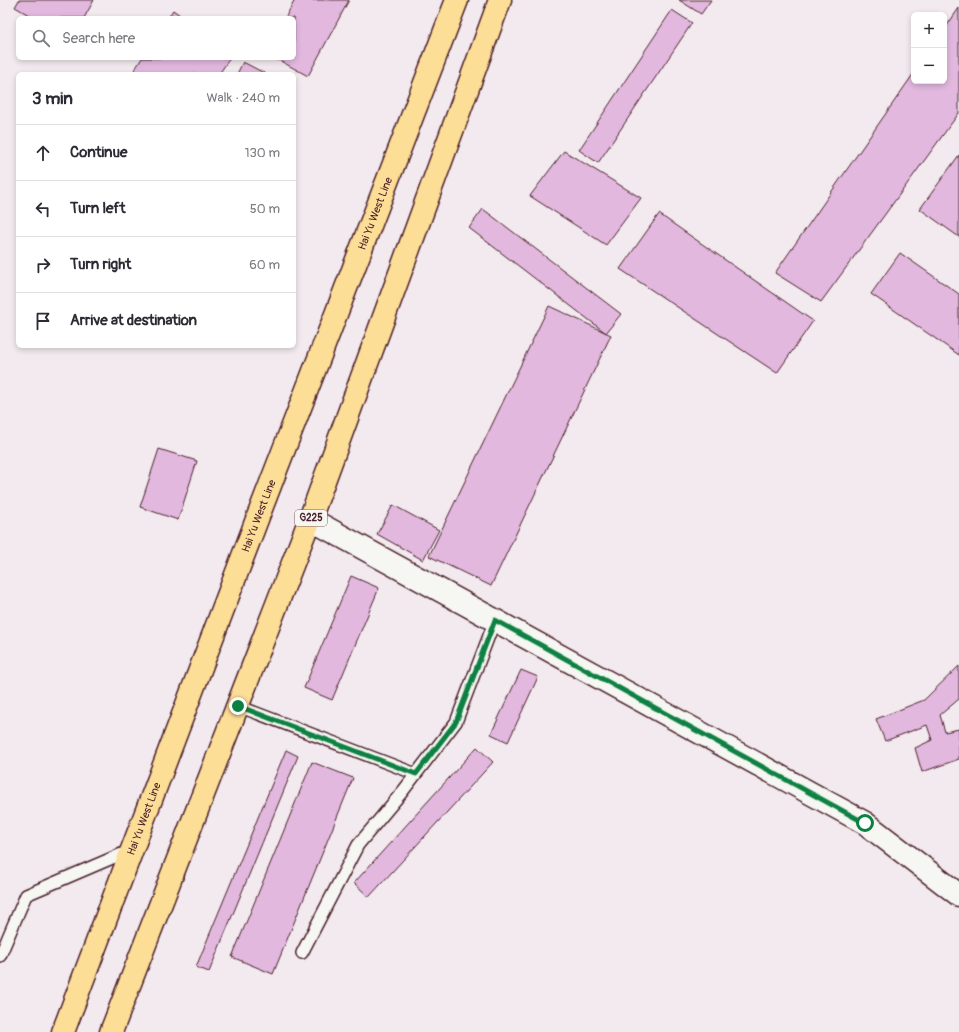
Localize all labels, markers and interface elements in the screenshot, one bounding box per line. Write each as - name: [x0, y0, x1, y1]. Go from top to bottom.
- map controls: [911, 12, 947, 84]
- button: +: [911, 12, 947, 48]
- search box: [16, 16, 296, 60]
- icon: search: [30, 27, 52, 49]
- text: Search here: [62, 29, 135, 48]
- button: −: [911, 48, 947, 84]
- text: 3 min: [32, 88, 73, 109]
- text: Walk · 240 m: [206, 90, 280, 106]
- icon: ahead: [32, 142, 54, 164]
- text: Continue: [70, 143, 128, 162]
- text: 130 m: [244, 145, 280, 161]
- street label: Hai Yu West Line: [355, 175, 395, 252]
- icon: left: [32, 198, 54, 220]
- text: Turn left: [70, 199, 126, 218]
- text: 50 m: [250, 201, 280, 217]
- icon: right: [32, 254, 54, 276]
- text: Turn right: [70, 255, 131, 274]
- text: 60 m: [249, 257, 280, 273]
- icon: arrive: [32, 310, 54, 332]
- text: Arrive at destination: [70, 311, 197, 330]
- street label: Hai Yu West Line: [239, 477, 278, 554]
- road number: G225: [295, 510, 327, 526]
- route end: [229, 697, 247, 715]
- street label: Hai Yu West Line: [124, 780, 164, 857]
- route start: [856, 814, 874, 832]

